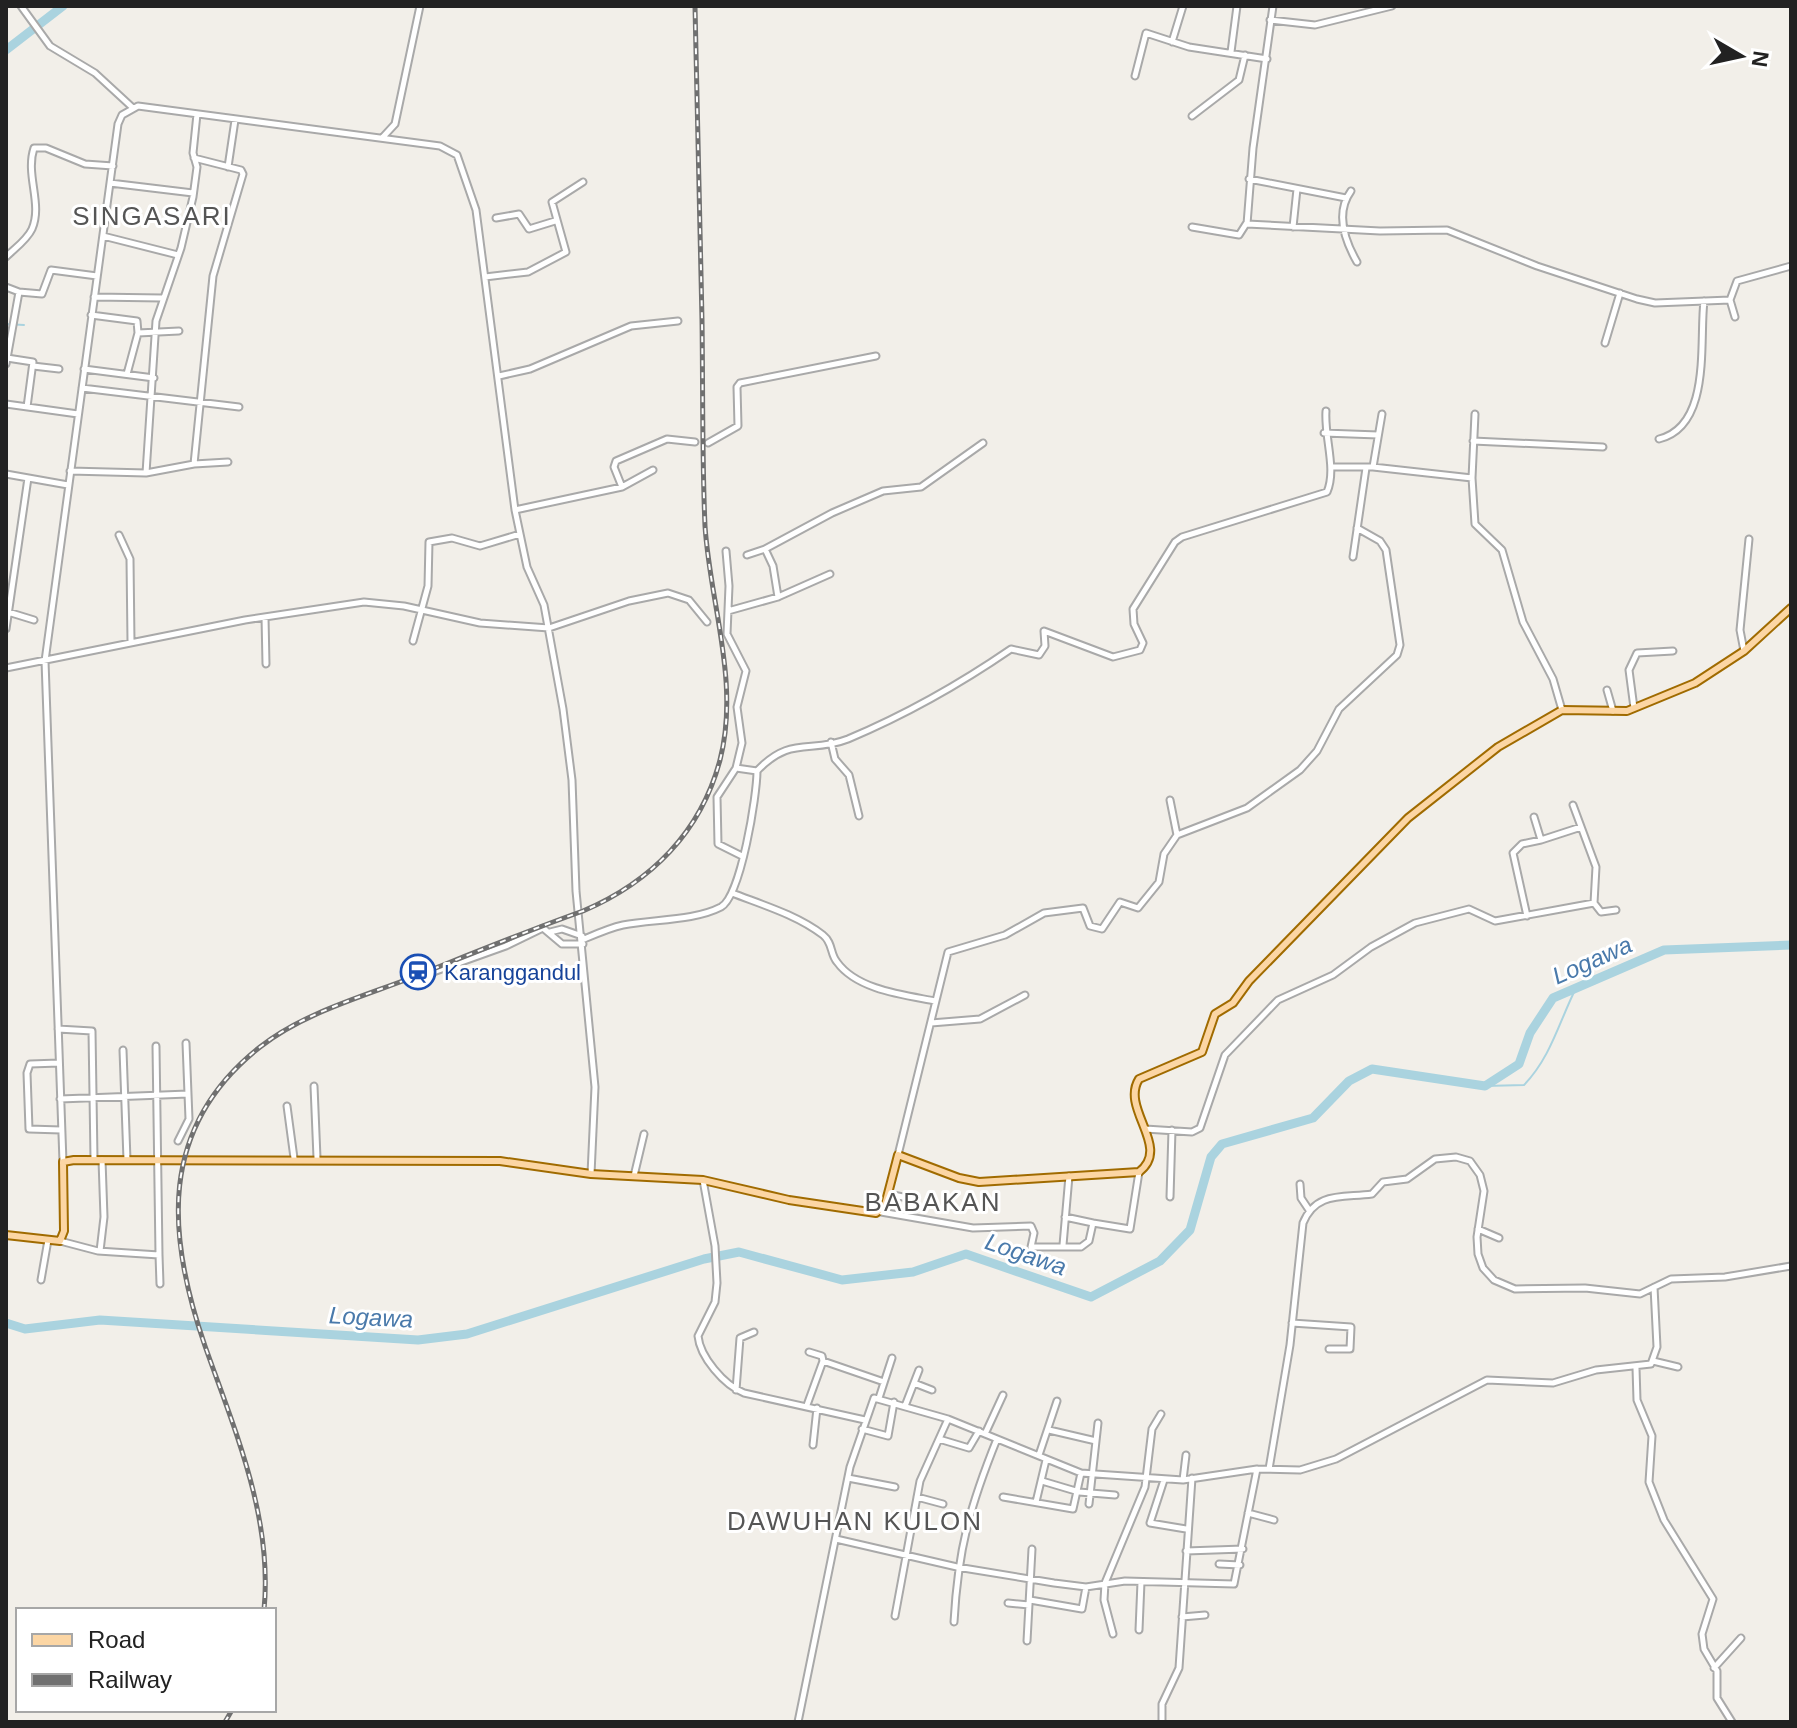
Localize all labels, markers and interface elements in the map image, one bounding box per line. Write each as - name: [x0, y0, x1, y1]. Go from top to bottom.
- north arrow: [1701, 16, 1781, 96]
- text: N: [1747, 49, 1774, 69]
- district label: SINGASARI: [72, 201, 232, 231]
- water label: Logawa: [1548, 931, 1636, 989]
- station icon: Karanggandul: [399, 953, 437, 991]
- place label: Karanggandul: [444, 960, 581, 985]
- district label: BABAKAN: [865, 1187, 1001, 1217]
- water label: Logawa: [982, 1228, 1070, 1280]
- water label: Logawa: [328, 1301, 414, 1333]
- district label: DAWUHAN KULON: [727, 1506, 983, 1536]
- legend: [16, 1608, 276, 1712]
- text: Road: [88, 1626, 145, 1653]
- text: Railway: [88, 1666, 172, 1693]

